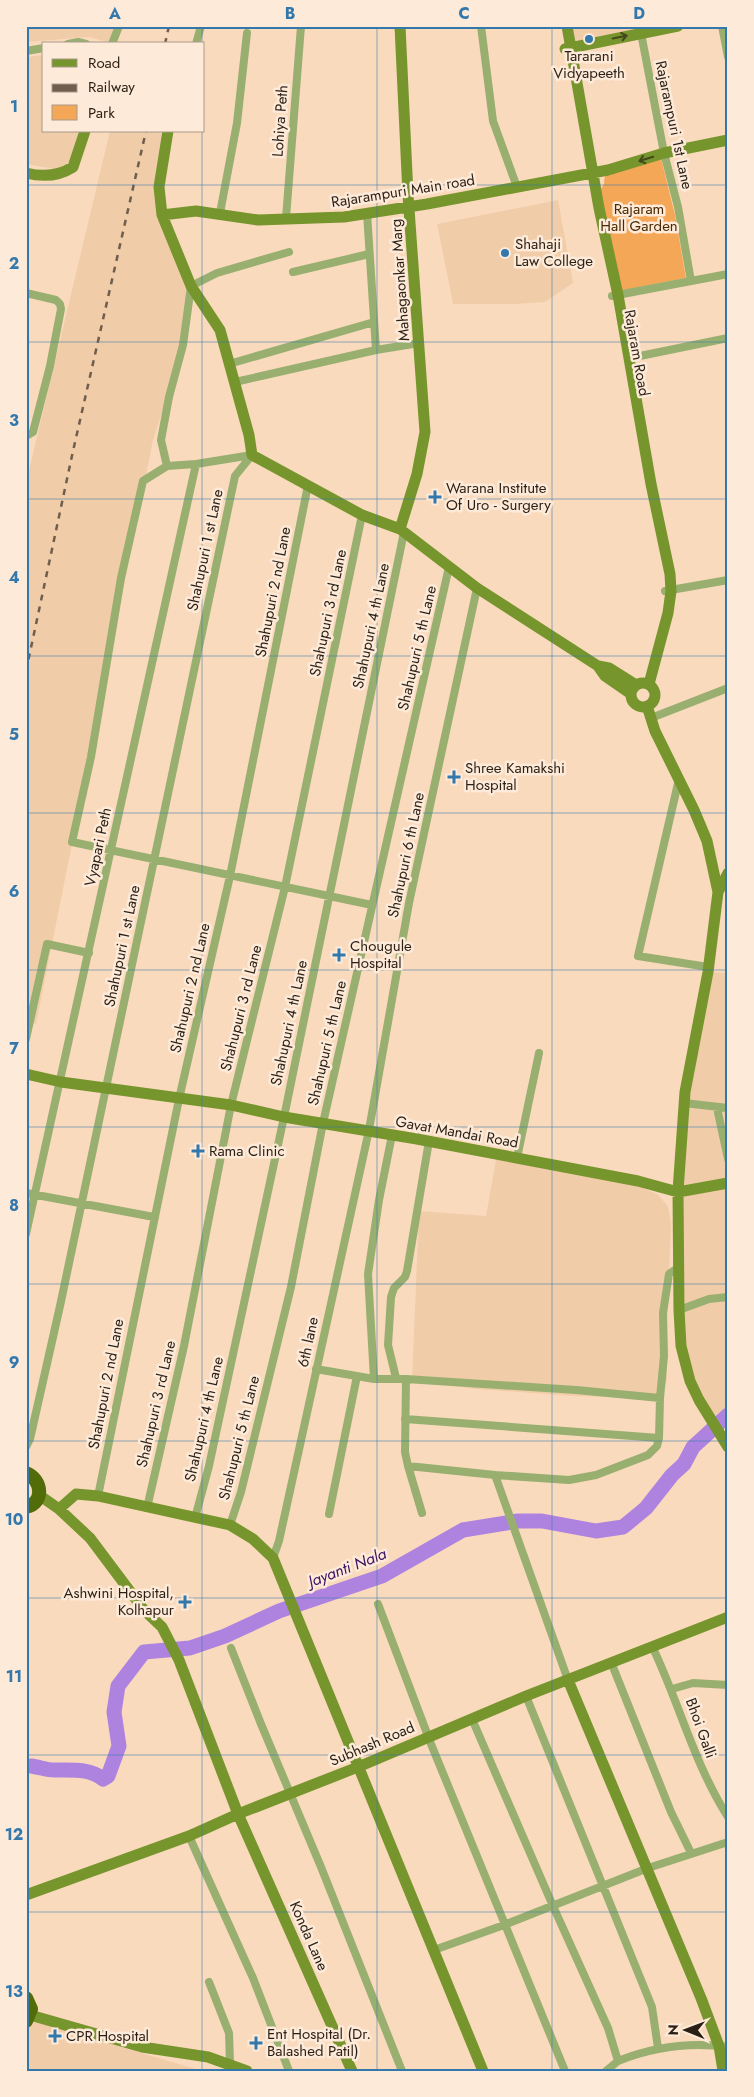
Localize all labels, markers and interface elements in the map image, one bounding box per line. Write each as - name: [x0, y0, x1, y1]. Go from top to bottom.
- text: A: [108, 2, 121, 25]
- text: B: [285, 2, 295, 25]
- text: C: [458, 2, 470, 25]
- text: D: [633, 2, 645, 25]
- one-way arrow: [612, 32, 628, 41]
- marker: Tararani Vidyapeeth: [583, 33, 595, 45]
- legend: [42, 42, 205, 132]
- place label: Tararani Vidyapeeth: [553, 45, 625, 84]
- text: Road: [88, 52, 120, 74]
- street label: Rajarampuri 1st Lane: [650, 59, 698, 192]
- text: Railway: [88, 76, 135, 98]
- street label: Lohiya Peth: [267, 84, 293, 158]
- text: 1: [10, 95, 18, 118]
- text: Park: [88, 102, 115, 124]
- one-way arrow: [639, 154, 655, 164]
- street label: Rajarampuri Main road: [330, 169, 476, 213]
- park label: Rajaram Hall Garden: [600, 198, 678, 237]
- street label: Mahagaonkar Marg: [385, 218, 415, 342]
- place label: Shahaji Law College: [515, 233, 593, 272]
- marker: Shahaji Law College: [499, 247, 511, 259]
- text: 2: [9, 252, 19, 275]
- street label: Rajaram Road: [619, 308, 655, 398]
- text: 3: [9, 409, 19, 432]
- place label: Warana Institute Of Uro - Surgery: [446, 477, 551, 516]
- street label: Shahupuri 1 st Lane: [181, 487, 229, 613]
- marker: Warana Institute Of Uro - Surgery: [428, 490, 442, 504]
- street label: Shahupuri 2 nd Lane: [250, 525, 296, 659]
- street label: Shahupuri 3 rd Lane: [304, 547, 352, 679]
- street label: Shahupuri 4 th Lane: [347, 561, 395, 691]
- text: 4: [8, 566, 20, 589]
- street label: Shahupuri 5 th Lane: [392, 583, 442, 713]
- text: 5: [9, 723, 19, 746]
- place label: Shree Kamakshi Hospital: [465, 757, 565, 796]
- marker: Shree Kamakshi Hospital: [447, 770, 461, 784]
- street label: Shahupuri 6 th Lane: [382, 790, 430, 920]
- street label: Vyapari Peth: [79, 806, 117, 888]
- text: 6: [9, 880, 19, 903]
- street label: Shahupuri 1 st Lane: [98, 883, 146, 1009]
- street label: Shahupuri 2 nd Lane: [164, 921, 216, 1055]
- place label: Chougule Hospital: [350, 935, 412, 974]
- street label: Shahupuri 3 rd Lane: [215, 942, 267, 1073]
- marker: Chougule Hospital: [332, 948, 346, 962]
- street label: Shahupuri 4 th Lane: [265, 958, 313, 1088]
- street label: Shahupuri 5 th Lane: [302, 978, 352, 1108]
- text: 7: [9, 1037, 19, 1060]
- street label: Gavat Mandai Road: [394, 1110, 520, 1154]
- place label: Rama Clinic: [209, 1140, 285, 1162]
- marker: Rama Clinic: [191, 1144, 205, 1158]
- text: 8: [9, 1194, 19, 1217]
- street label: 6th lane: [292, 1315, 324, 1369]
- street label: Shahupuri 2 nd Lane: [83, 1317, 129, 1451]
- street label: Shahupuri 3 rd Lane: [131, 1338, 181, 1470]
- text: 9: [9, 1351, 19, 1374]
- street label: Shahupuri 4 th Lane: [179, 1354, 229, 1484]
- street label: Shahupuri 5 th Lane: [213, 1373, 265, 1503]
- text: 10: [5, 1508, 23, 1531]
- water label: Jayanti Nala: [302, 1542, 390, 1594]
- place label: Ashwini Hospital, Kolhapur: [64, 1582, 175, 1621]
- marker: Ashwini Hospital, Kolhapur: [178, 1595, 192, 1609]
- text: 11: [6, 1665, 22, 1688]
- street label: Bhoi Galli: [680, 1695, 722, 1761]
- street label: Subhash Road: [326, 1716, 418, 1772]
- text: 12: [5, 1823, 23, 1846]
- street label: Konda Lane: [284, 1898, 334, 1974]
- text: 13: [5, 1980, 23, 2003]
- north arrow: [662, 2004, 712, 2054]
- place label: Ent Hospital (Dr. Balashed Patil): [267, 2023, 371, 2062]
- text: N: [663, 2024, 683, 2036]
- place label: CPR Hospital: [66, 2025, 149, 2047]
- marker: CPR Hospital: [48, 2029, 62, 2043]
- marker: Ent Hospital (Dr. Balashed Patil): [249, 2036, 263, 2050]

